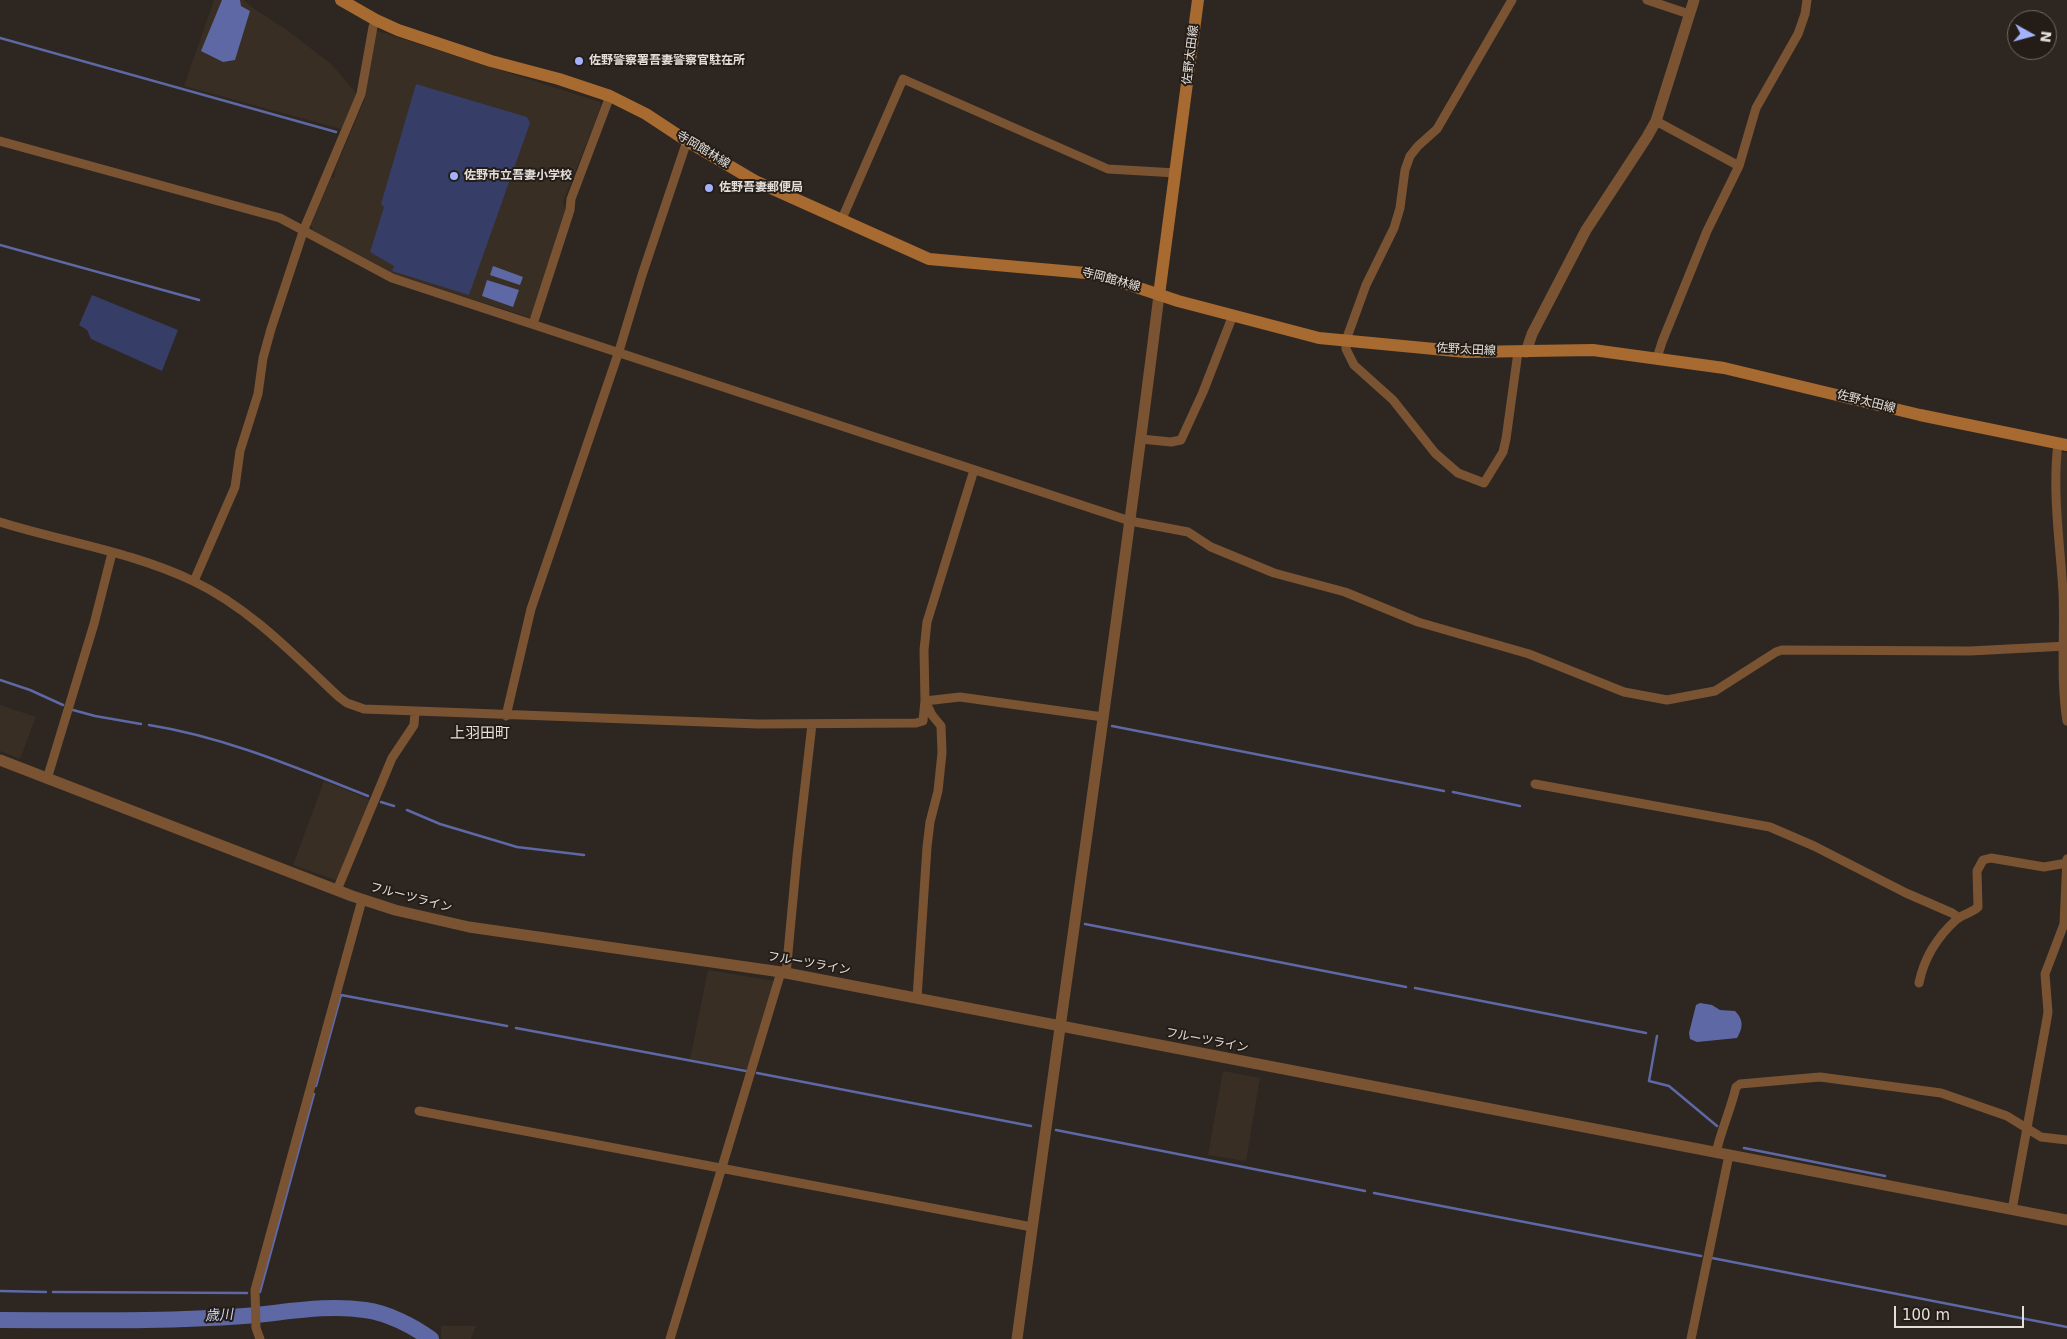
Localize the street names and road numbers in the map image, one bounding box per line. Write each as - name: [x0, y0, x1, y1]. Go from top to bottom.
- street label: 佐野太田線: [1180, 24, 1202, 86]
- street label: 寺岡館林線: [674, 128, 732, 172]
- street label: 寺岡館林線: [1080, 265, 1142, 295]
- street label: 佐野太田線: [1436, 341, 1496, 359]
- street label: 佐野太田線: [1835, 388, 1897, 416]
- street label: フルーツライン: [369, 880, 453, 916]
- street label: フルーツライン: [766, 950, 852, 978]
- street label: フルーツライン: [1164, 1026, 1250, 1056]

